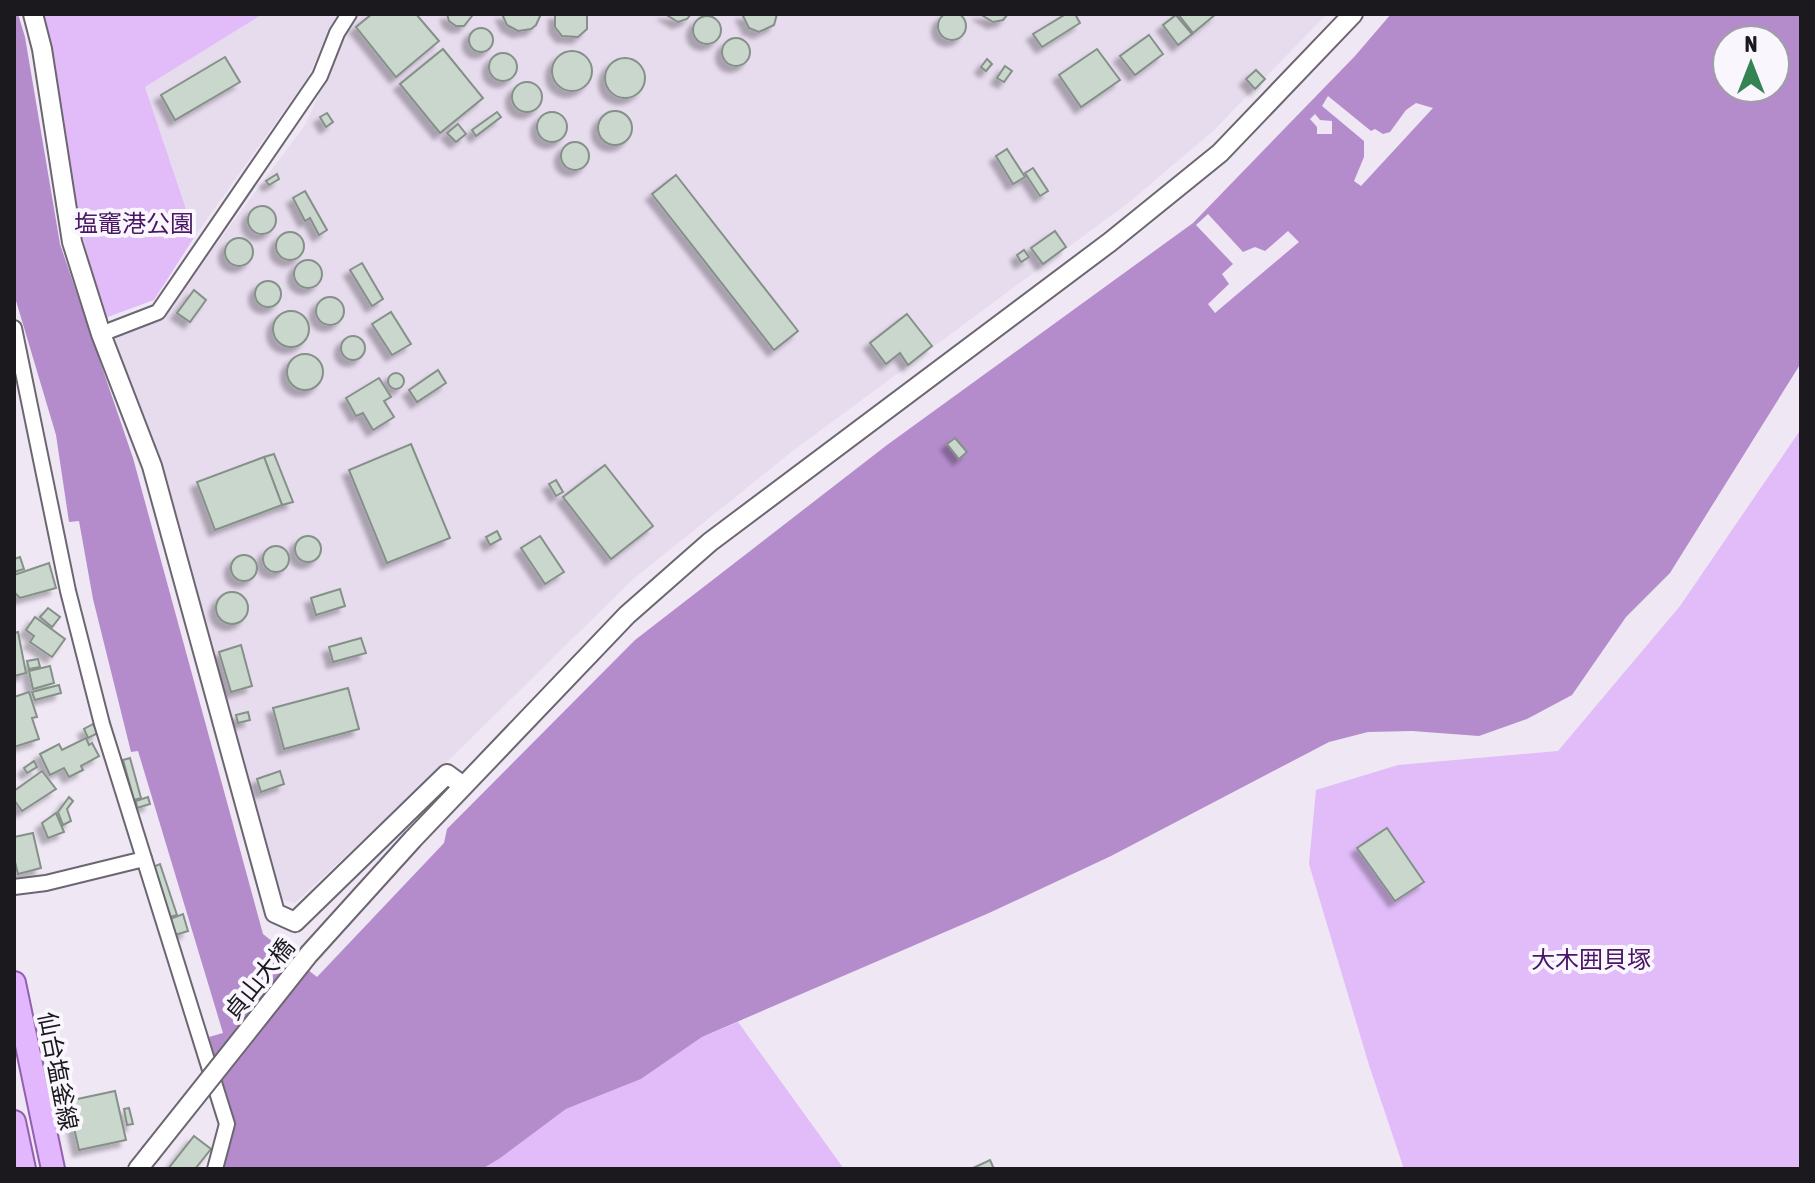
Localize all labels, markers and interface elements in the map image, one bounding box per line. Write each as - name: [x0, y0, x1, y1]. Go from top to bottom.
- north arrow: [1711, 24, 1791, 104]
- text: N: [1745, 31, 1757, 57]
- park label: 塩竈港公園: [74, 210, 194, 237]
- street label: 貞山大橋: [218, 933, 300, 1025]
- park label: 大木囲貝塚: [1531, 946, 1651, 973]
- street label: 仙台塩釜線: [33, 1010, 83, 1132]

